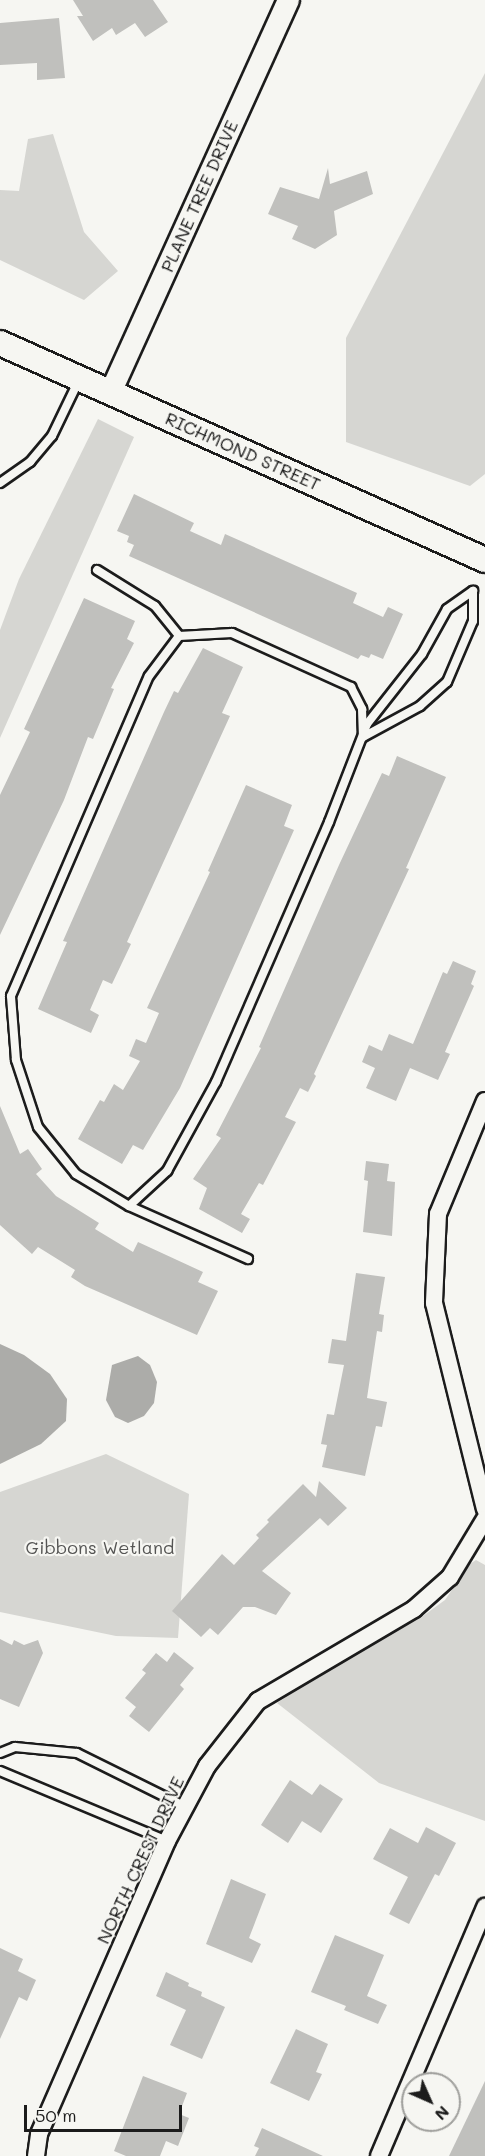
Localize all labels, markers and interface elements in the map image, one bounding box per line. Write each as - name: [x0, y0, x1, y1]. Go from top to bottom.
- street label: PLANE TREE DRIVE: [156, 117, 242, 275]
- street label: RICHMOND STREET: [162, 407, 324, 495]
- park label: Gibbons Wetland: [26, 1536, 174, 1558]
- street label: NORTH CREST DRIVE: [92, 1773, 188, 1947]
- north arrow: [401, 2072, 461, 2132]
- scale bar: [27, 2093, 184, 2131]
- text: N: [431, 2102, 454, 2125]
- text: 50 m: [35, 2103, 77, 2127]

